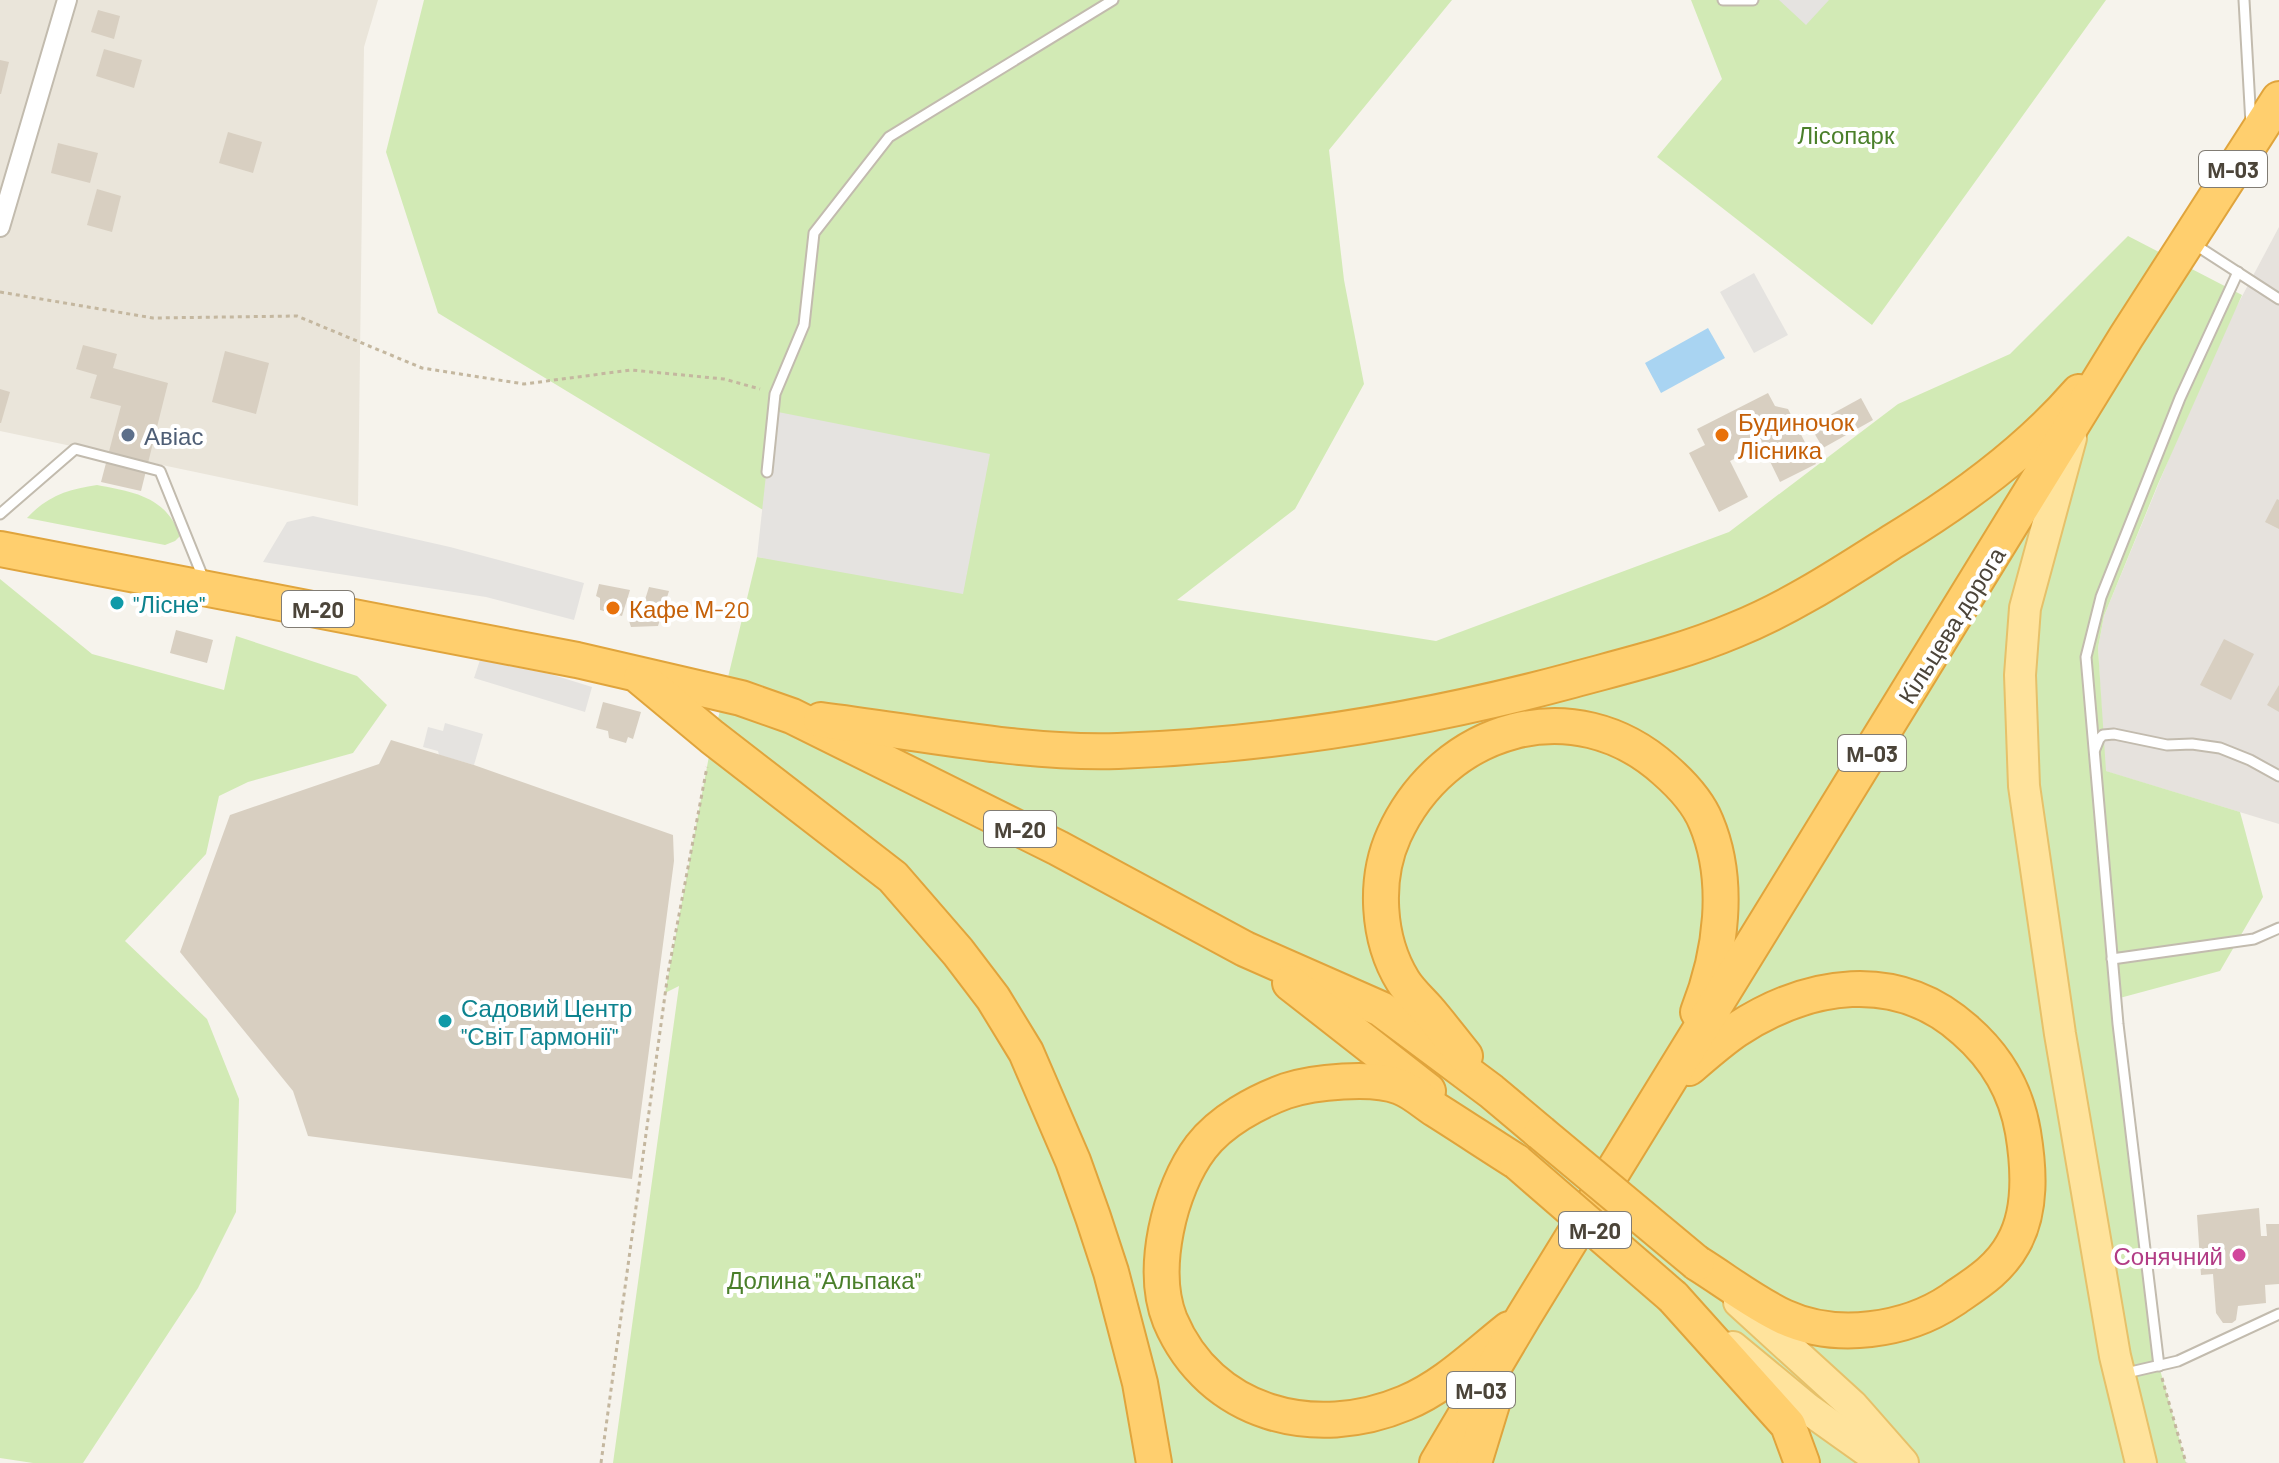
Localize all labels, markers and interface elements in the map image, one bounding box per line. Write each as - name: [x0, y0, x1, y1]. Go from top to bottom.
- park label: Лісопарк: [1798, 120, 1895, 149]
- road number: М-03: [2199, 151, 2267, 187]
- place label: Будиночок Лісника: [1738, 407, 1855, 464]
- place label: Авіас: [144, 421, 203, 450]
- marker: Авіас: [119, 426, 137, 444]
- marker: Будиночок Лісника: [1713, 426, 1731, 444]
- street label: Кільцева дорога: [1891, 541, 2011, 709]
- place label: "Лісне": [133, 589, 205, 618]
- road number: М-20: [282, 591, 354, 627]
- marker: "Лісне": [108, 594, 126, 612]
- place label: Кафе М-20: [629, 594, 750, 623]
- marker: Кафе М-20: [604, 599, 622, 617]
- road number: М-03: [1838, 735, 1906, 771]
- road number: М-20: [984, 811, 1056, 847]
- place label: Садовий Центр "Світ Гармонії": [461, 993, 632, 1050]
- marker: Садовий Центр "Світ Гармонії": [436, 1012, 454, 1030]
- road number: М-20: [1559, 1212, 1631, 1248]
- place label: Сонячний: [2114, 1241, 2223, 1270]
- marker: Сонячний: [2230, 1246, 2248, 1264]
- park label: Долина "Альпака": [727, 1265, 921, 1294]
- road number: М-03: [1447, 1372, 1515, 1408]

